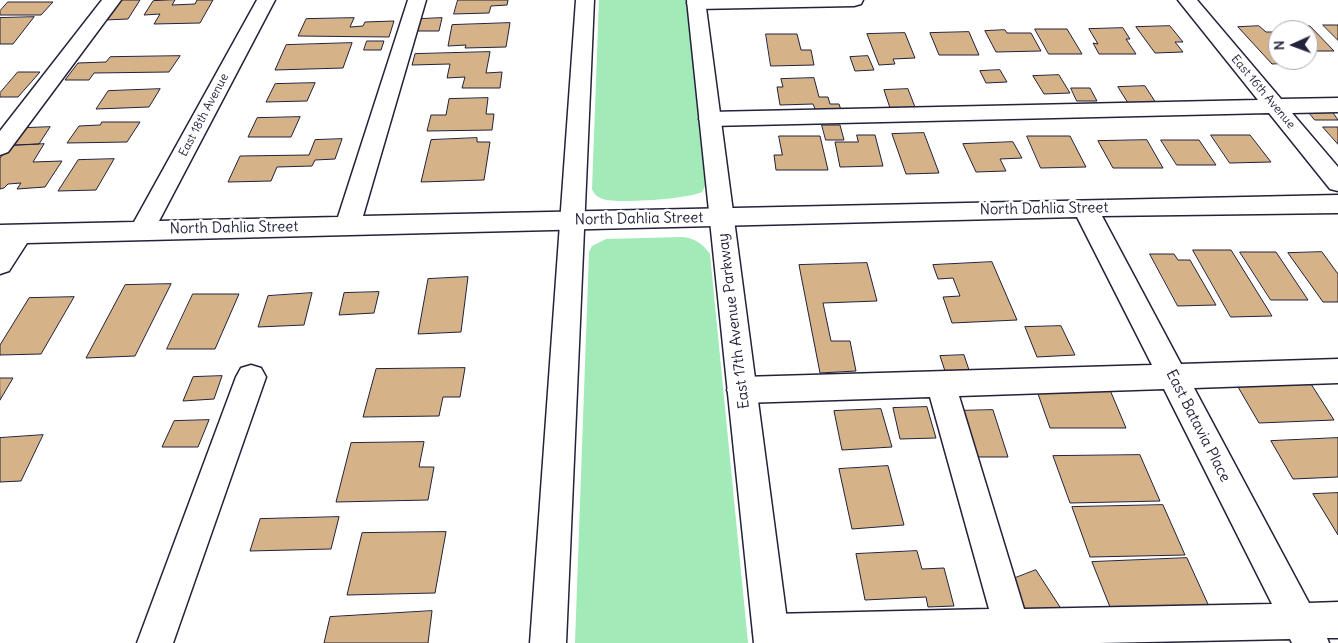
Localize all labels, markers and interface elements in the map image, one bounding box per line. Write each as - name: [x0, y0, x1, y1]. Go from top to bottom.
- north arrow: [1268, 20, 1318, 70]
- text: N: [1270, 40, 1288, 51]
- street label: East 16th Avenue: [1228, 52, 1298, 132]
- street label: East 18th Avenue: [176, 71, 232, 159]
- street label: North Dahlia Street: [979, 199, 1109, 219]
- street label: North Dahlia Street: [574, 209, 704, 229]
- street label: North Dahlia Street: [169, 218, 299, 238]
- street label: East 17th Avenue Parkway: [714, 232, 754, 410]
- street label: East Batavia Place: [1162, 367, 1234, 485]

